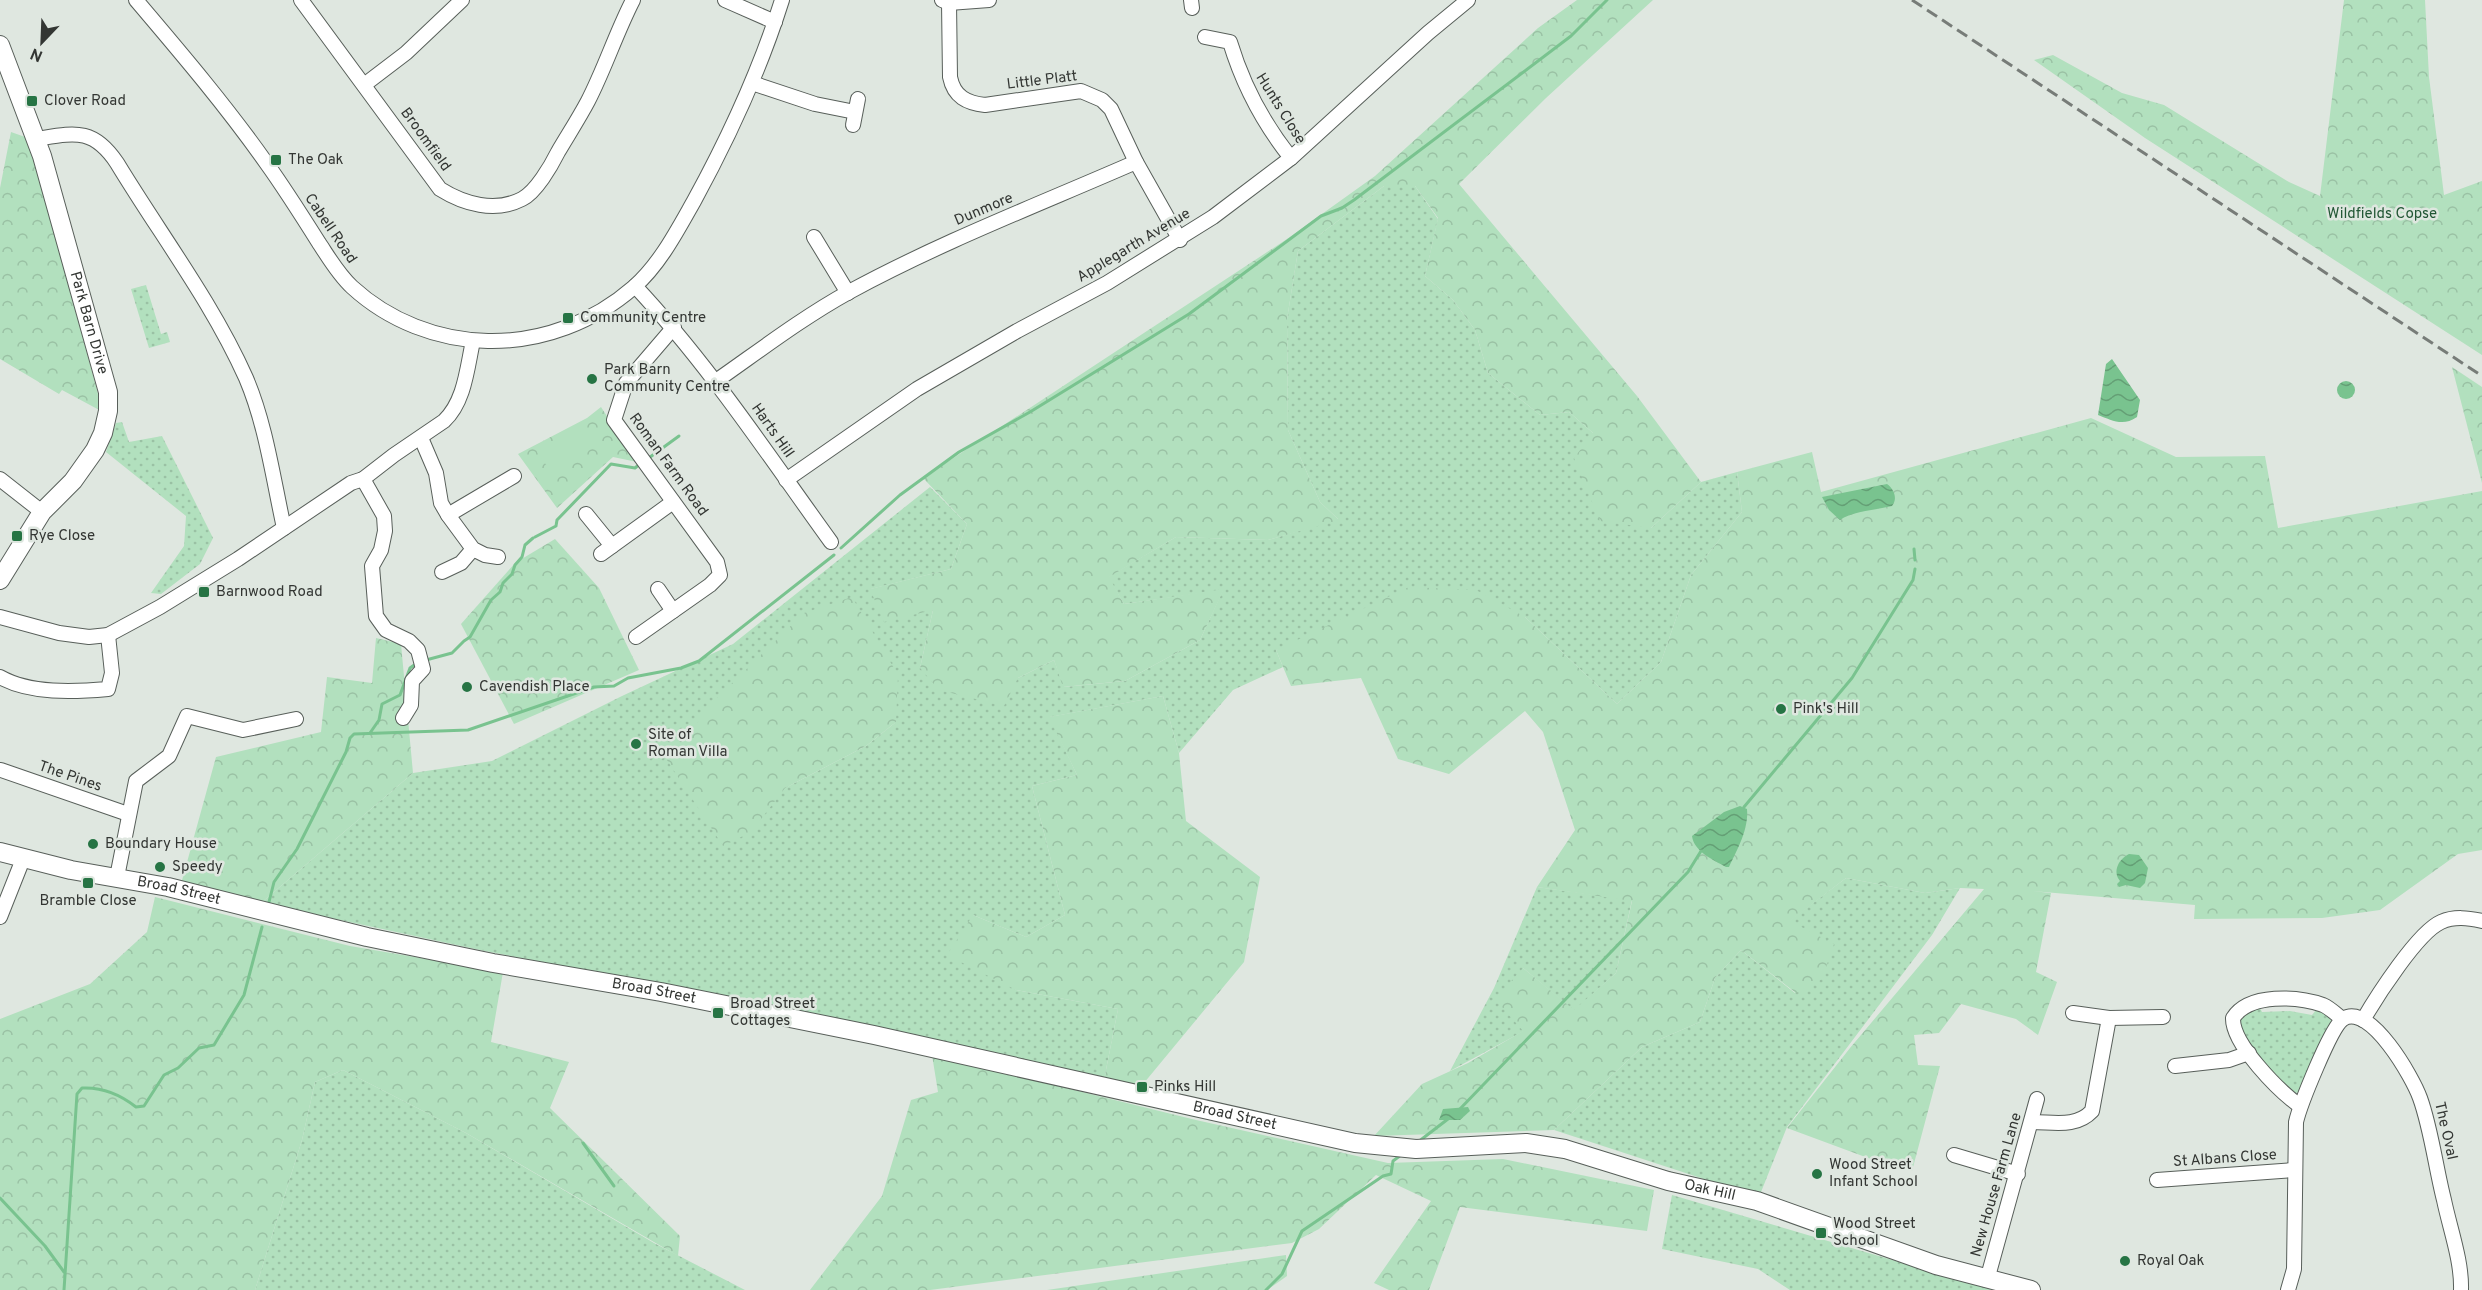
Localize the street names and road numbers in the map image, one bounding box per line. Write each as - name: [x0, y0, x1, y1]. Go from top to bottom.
- street label: Little Platt: [1006, 67, 1078, 95]
- street label: Hunts Close: [1251, 70, 1309, 148]
- street label: Broomfield: [396, 104, 454, 176]
- street label: Dunmore: [952, 189, 1016, 231]
- street label: Cabell Road: [300, 190, 360, 268]
- street label: Applegarth Avenue: [1074, 205, 1194, 287]
- street label: Park Barn Drive: [65, 269, 112, 376]
- street label: Harts Hill: [746, 400, 798, 462]
- street label: Roman Farm Road: [624, 410, 712, 520]
- street label: The Pines: [36, 757, 104, 797]
- street label: Broad Street: [135, 872, 223, 909]
- street label: Broad Street: [610, 974, 698, 1008]
- street label: Broad Street: [1191, 1097, 1278, 1135]
- street label: The Oval: [2429, 1100, 2461, 1162]
- street label: New House Farm Lane: [1967, 1111, 2027, 1259]
- street label: St Albans Close: [2172, 1146, 2278, 1172]
- street label: Oak Hill: [1682, 1175, 1737, 1205]

